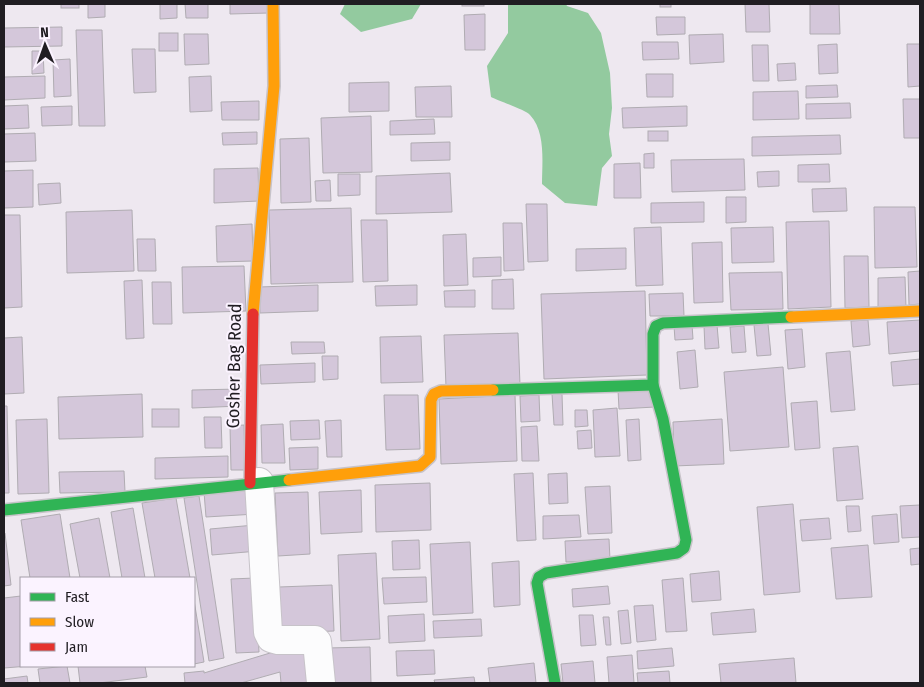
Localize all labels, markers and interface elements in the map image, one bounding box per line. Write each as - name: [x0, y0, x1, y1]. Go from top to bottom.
- north arrow: [20, 20, 70, 70]
- text: N: [40, 24, 49, 41]
- street label: Gosher Bag Road: [222, 303, 246, 429]
- legend: [20, 577, 195, 667]
- text: Fast: [65, 588, 89, 606]
- text: Slow: [65, 613, 94, 631]
- text: Jam: [65, 638, 88, 656]

